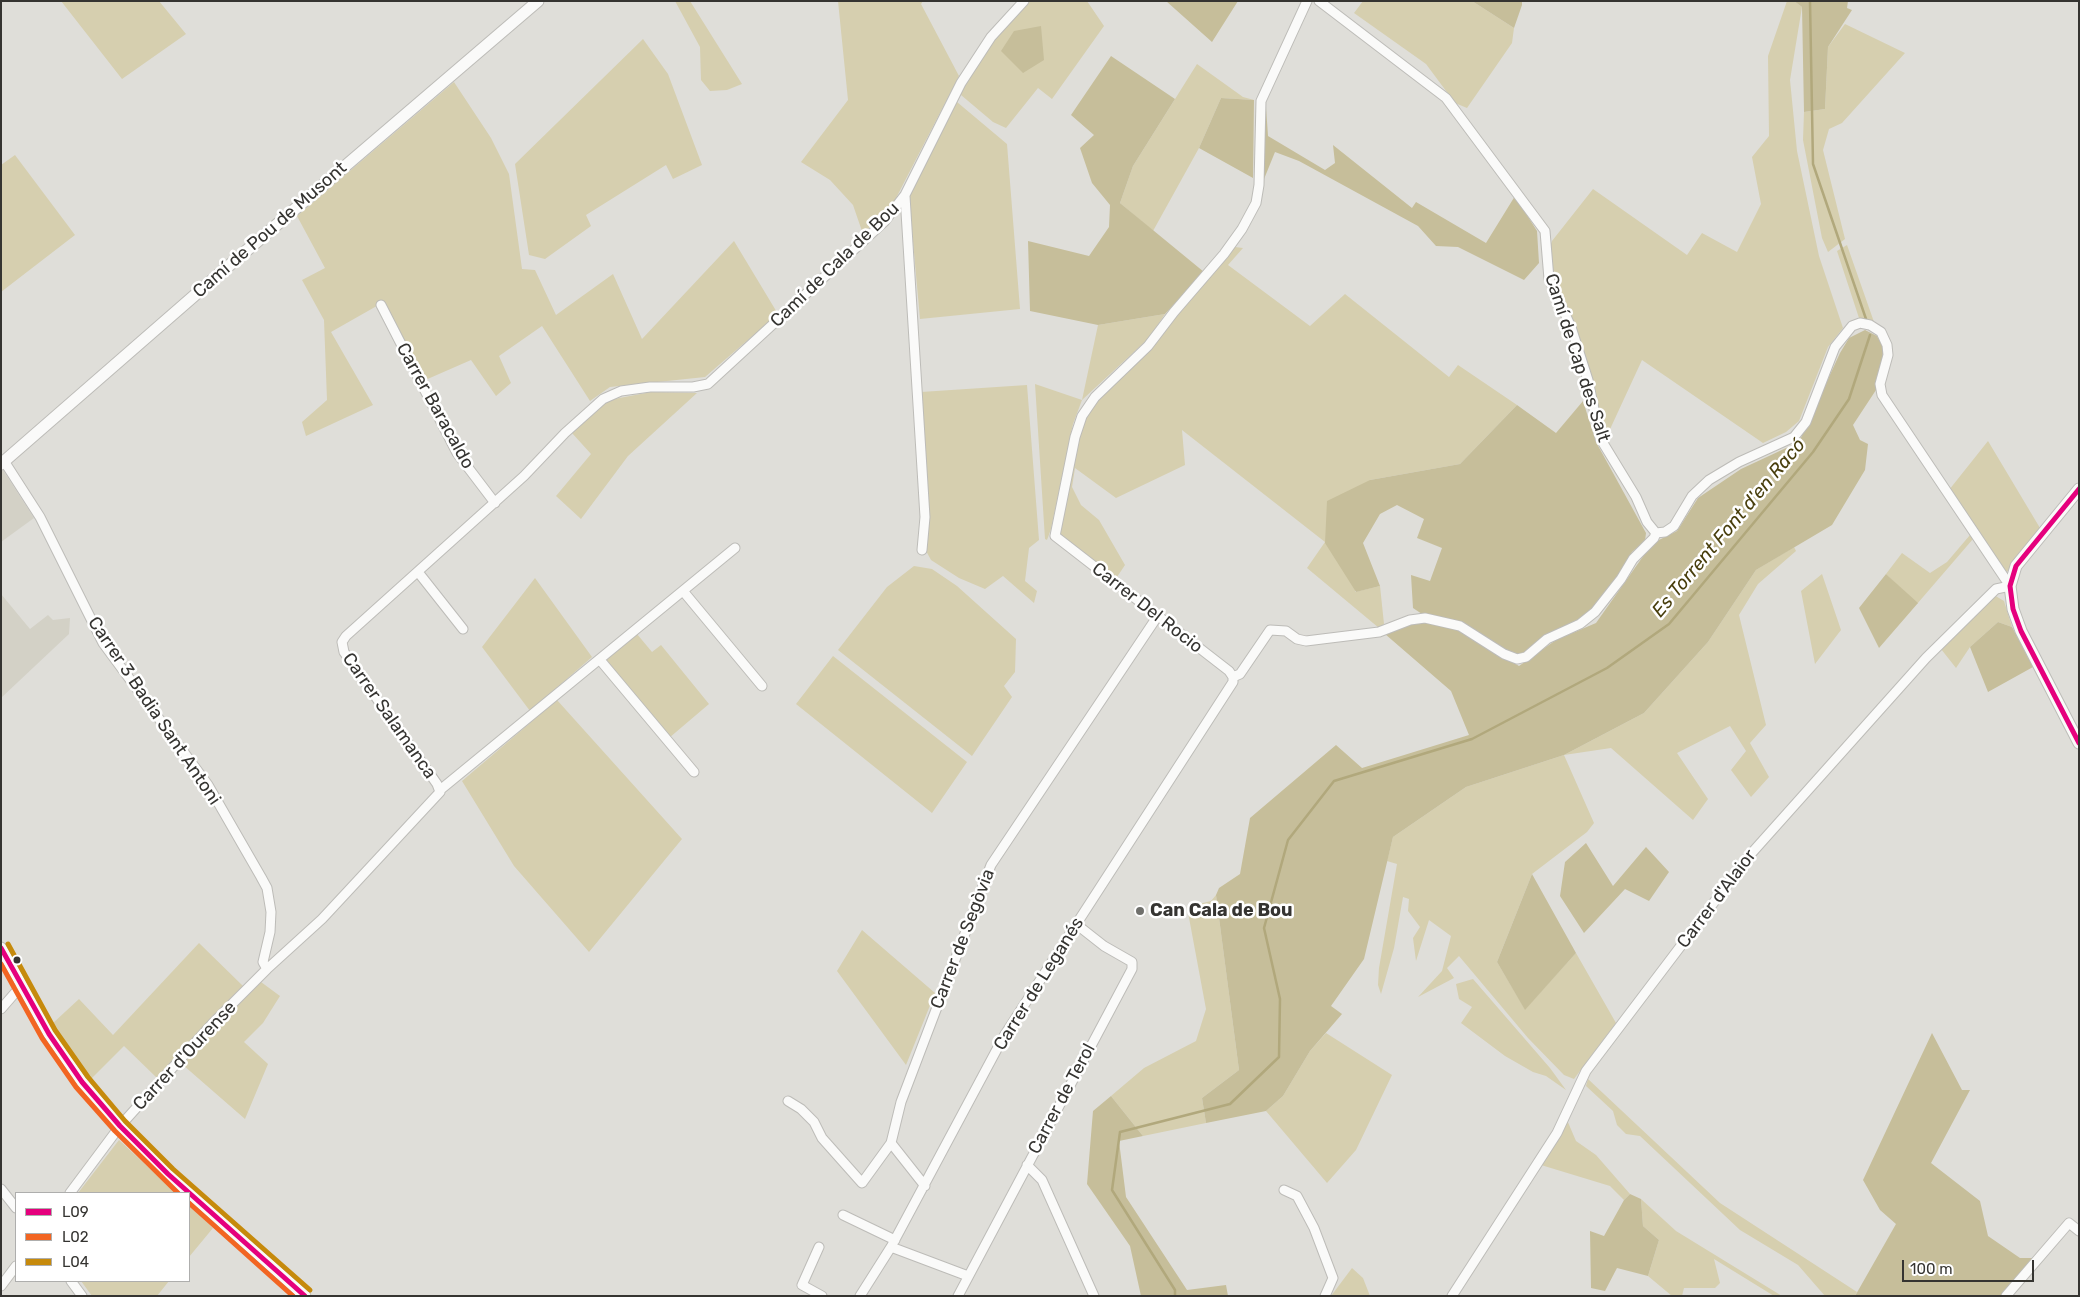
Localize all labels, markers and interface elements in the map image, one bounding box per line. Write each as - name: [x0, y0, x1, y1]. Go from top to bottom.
- street label: Camí de Pou de Musont: [189, 157, 351, 303]
- street label: Camí de Cala de Bou: [766, 198, 904, 332]
- street label: Camí de Cap des Salt: [1540, 271, 1614, 445]
- street label: Carrer Baracaldo: [391, 339, 479, 473]
- water label: Es Torrent Font d'en Racó: [1648, 434, 1810, 622]
- street label: Carrer Del Rocio: [1087, 558, 1207, 658]
- street label: Carrer 3 Badia Sant Antoni: [83, 613, 225, 809]
- street label: Carrer Salamanca: [337, 649, 441, 783]
- street label: Carrer d'Alaior: [1673, 845, 1761, 953]
- street label: Carrer de Segòvia: [926, 866, 1000, 1012]
- place label: Can Cala de Bou: [1150, 900, 1293, 922]
- marker: Can Cala de Bou: [1134, 905, 1146, 917]
- street label: Carrer de Leganés: [989, 913, 1089, 1055]
- unlabelled marker: [12, 955, 22, 965]
- street label: Carrer d'Ourense: [129, 997, 241, 1115]
- street label: Carrer de Terol: [1024, 1040, 1100, 1158]
- legend: [15, 1192, 190, 1282]
- text: L09: [62, 1203, 89, 1221]
- text: L02: [62, 1228, 89, 1246]
- scale bar: [1905, 1250, 2038, 1282]
- text: L04: [62, 1253, 89, 1271]
- text: 100 m: [1910, 1260, 1952, 1278]

